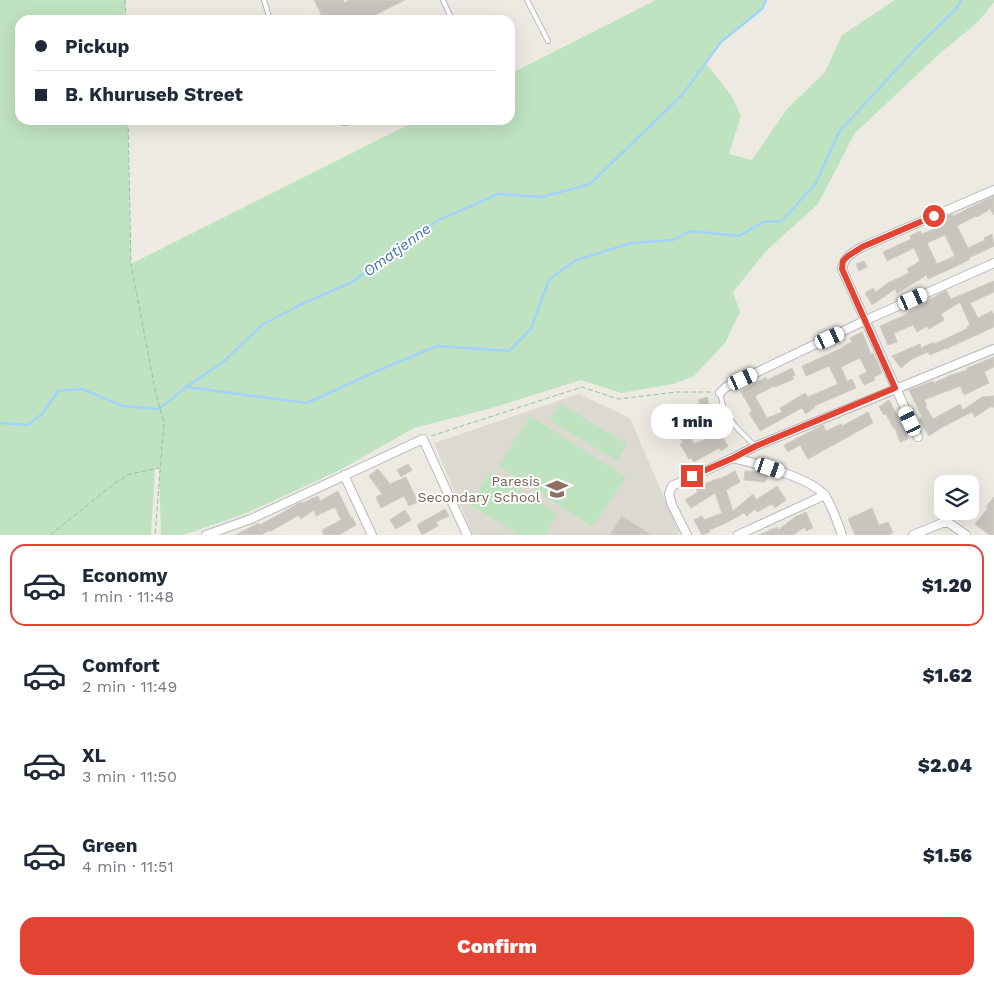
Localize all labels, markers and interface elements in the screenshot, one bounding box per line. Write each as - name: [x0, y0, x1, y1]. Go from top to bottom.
- text: Pickup: [65, 35, 129, 58]
- text: B. Khuruseb Street: [65, 83, 243, 106]
- route start: [923, 205, 945, 227]
- water label: Omatjenne: [360, 219, 434, 281]
- car: [896, 286, 929, 312]
- car: [813, 325, 846, 351]
- car: [726, 366, 759, 392]
- callout: 1 min: [651, 404, 733, 438]
- car: [896, 404, 923, 438]
- text: 1 min: [671, 412, 713, 431]
- car: [753, 456, 786, 480]
- route end: [681, 465, 703, 487]
- place label: Paresis Secondary School: [417, 473, 541, 505]
- map controls: [934, 475, 979, 520]
- button: layers: [934, 475, 979, 520]
- school or university icon: Paresis Secondary School: [544, 476, 570, 502]
- icon: car: [22, 563, 67, 608]
- text: Economy: [82, 564, 167, 587]
- text: $1.20: [922, 574, 972, 597]
- text: 1 min · 11:48: [82, 587, 174, 606]
- icon: car: [22, 653, 67, 698]
- text: Comfort: [82, 654, 160, 677]
- text: $1.62: [922, 664, 972, 687]
- text: 2 min · 11:49: [82, 677, 177, 696]
- icon: car: [22, 743, 67, 788]
- text: XL: [82, 744, 106, 767]
- text: $2.04: [918, 754, 972, 777]
- text: 3 min · 11:50: [82, 767, 177, 786]
- icon: car: [22, 833, 67, 878]
- text: Green: [82, 834, 138, 857]
- text: $1.56: [923, 844, 972, 867]
- text: 4 min · 11:51: [82, 857, 174, 876]
- button: Confirm: [20, 917, 974, 975]

